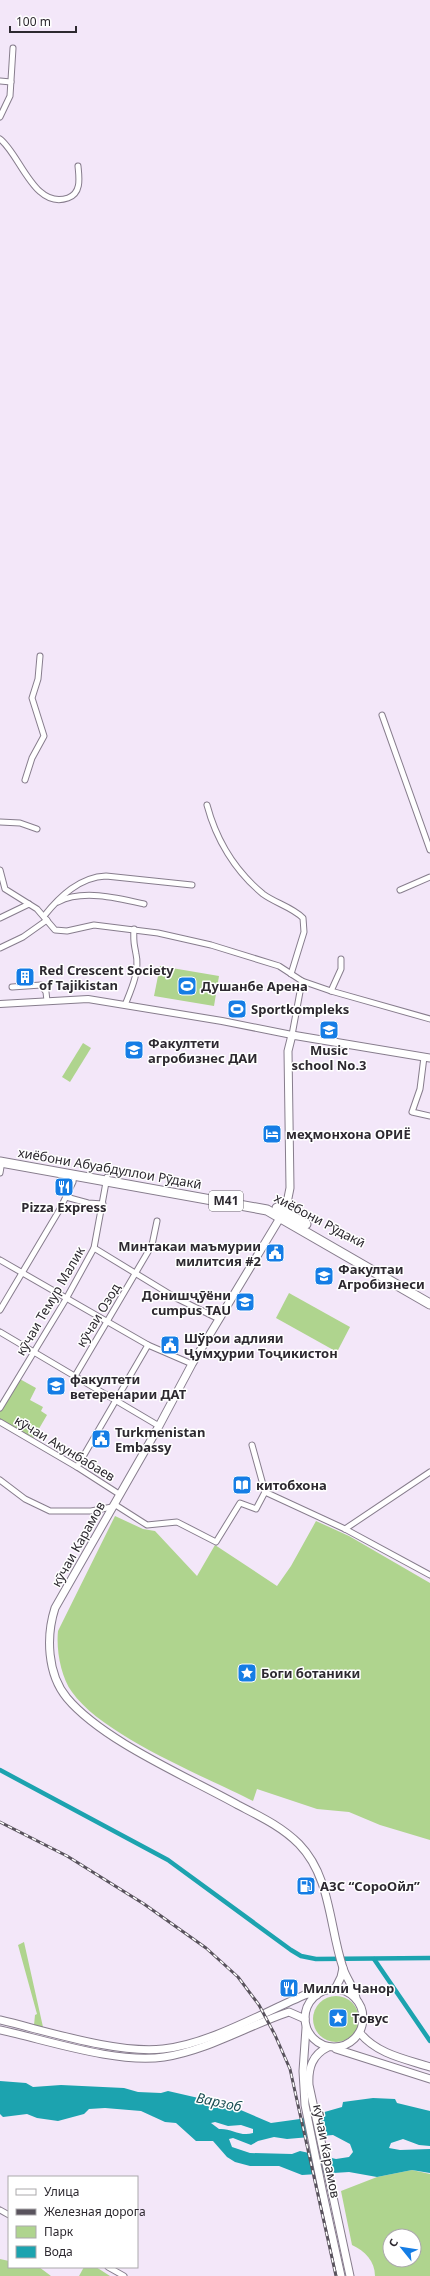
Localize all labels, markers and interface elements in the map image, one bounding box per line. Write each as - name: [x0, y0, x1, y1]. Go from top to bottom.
- scale bar: [10, 8, 76, 34]
- text: 100 m: [16, 13, 51, 30]
- place label: Red Crescent Society of Tajikistan: [39, 961, 174, 994]
- building icon: Red Crescent Society of Tajikistan: [14, 966, 36, 988]
- sports icon: Душанбе Арена: [176, 975, 198, 997]
- place label: Душанбе Арена: [201, 977, 308, 995]
- sports icon: Sportkompleks: [226, 998, 248, 1020]
- place label: Sportkompleks: [251, 1000, 349, 1018]
- school or university icon: Music school No.3: [318, 1019, 340, 1041]
- place label: Факултети агробизнес ДАИ: [148, 1034, 258, 1067]
- school or university icon: Факултети агробизнес ДАИ: [123, 1039, 145, 1061]
- place label: Music school No.3: [292, 1041, 366, 1074]
- hotel icon: меҳмонхона ОРИЁ: [261, 1123, 283, 1145]
- place label: меҳмонхона ОРИЁ: [286, 1125, 411, 1143]
- street label: хиёбони Абуабдуллои Рӯдакӣ: [17, 1143, 203, 1193]
- restaurant icon: Pizza Express: [53, 1176, 75, 1198]
- street label: хиёбони Рӯдакӣ: [271, 1188, 369, 1252]
- road number: M41: [209, 1191, 243, 1211]
- place label: Pizza Express: [21, 1198, 107, 1216]
- place label: Минтакаи маъмурии милитсия #2: [118, 1237, 261, 1270]
- public building icon: Минтакаи маъмурии милитсия #2: [264, 1242, 286, 1264]
- street label: кӯчаи Темур Малик: [11, 1243, 89, 1359]
- place label: Факултаи Агробизнеси: [338, 1260, 425, 1293]
- school or university icon: Факултаи Агробизнеси: [313, 1265, 335, 1287]
- street label: кӯчаи Озод: [72, 1280, 124, 1350]
- place label: Донишҷӯёни cumpus TAU: [142, 1286, 231, 1319]
- school or university icon: Донишҷӯёни cumpus TAU: [234, 1291, 256, 1313]
- place label: Шўрои адлияи Ҷумҳурии Тоҷикистон: [184, 1329, 338, 1362]
- public building icon: Шўрои адлияи Ҷумҳурии Тоҷикистон: [159, 1334, 181, 1356]
- place label: факултети ветеренарии ДАТ: [70, 1370, 187, 1403]
- school or university icon: факултети ветеренарии ДАТ: [45, 1375, 67, 1397]
- street label: кӯчаи Акунбабаев: [11, 1411, 119, 1485]
- place label: Turkmenistan Embassy: [115, 1423, 205, 1456]
- public building icon: Turkmenistan Embassy: [90, 1428, 112, 1450]
- library icon: китобхона: [231, 1474, 253, 1496]
- place label: китобхона: [256, 1476, 327, 1494]
- street label: кӯчаи Карамов: [47, 1498, 109, 1590]
- place icon: Боги ботаники: [236, 1662, 258, 1684]
- place label: Боги ботаники: [261, 1664, 360, 1682]
- fuel station icon: АЗС “СороОйл”: [295, 1875, 317, 1897]
- place label: АЗС “СороОйл”: [320, 1877, 420, 1895]
- restaurant icon: Милли Чанор: [278, 1977, 300, 1999]
- place label: Милли Чанор: [303, 1979, 394, 1997]
- place icon: Товус: [327, 2007, 349, 2029]
- place label: Товус: [352, 2009, 389, 2027]
- water label: Варзоб: [195, 2087, 244, 2116]
- street label: кӯчаи Карамов: [309, 2103, 345, 2199]
- legend: [8, 2176, 138, 2268]
- text: Улица: [44, 2183, 79, 2200]
- text: Железная дорога: [44, 2203, 146, 2220]
- text: Парк: [44, 2223, 74, 2240]
- north arrow: [382, 2228, 422, 2268]
- text: С: [385, 2236, 401, 2250]
- text: Вода: [44, 2243, 73, 2260]

